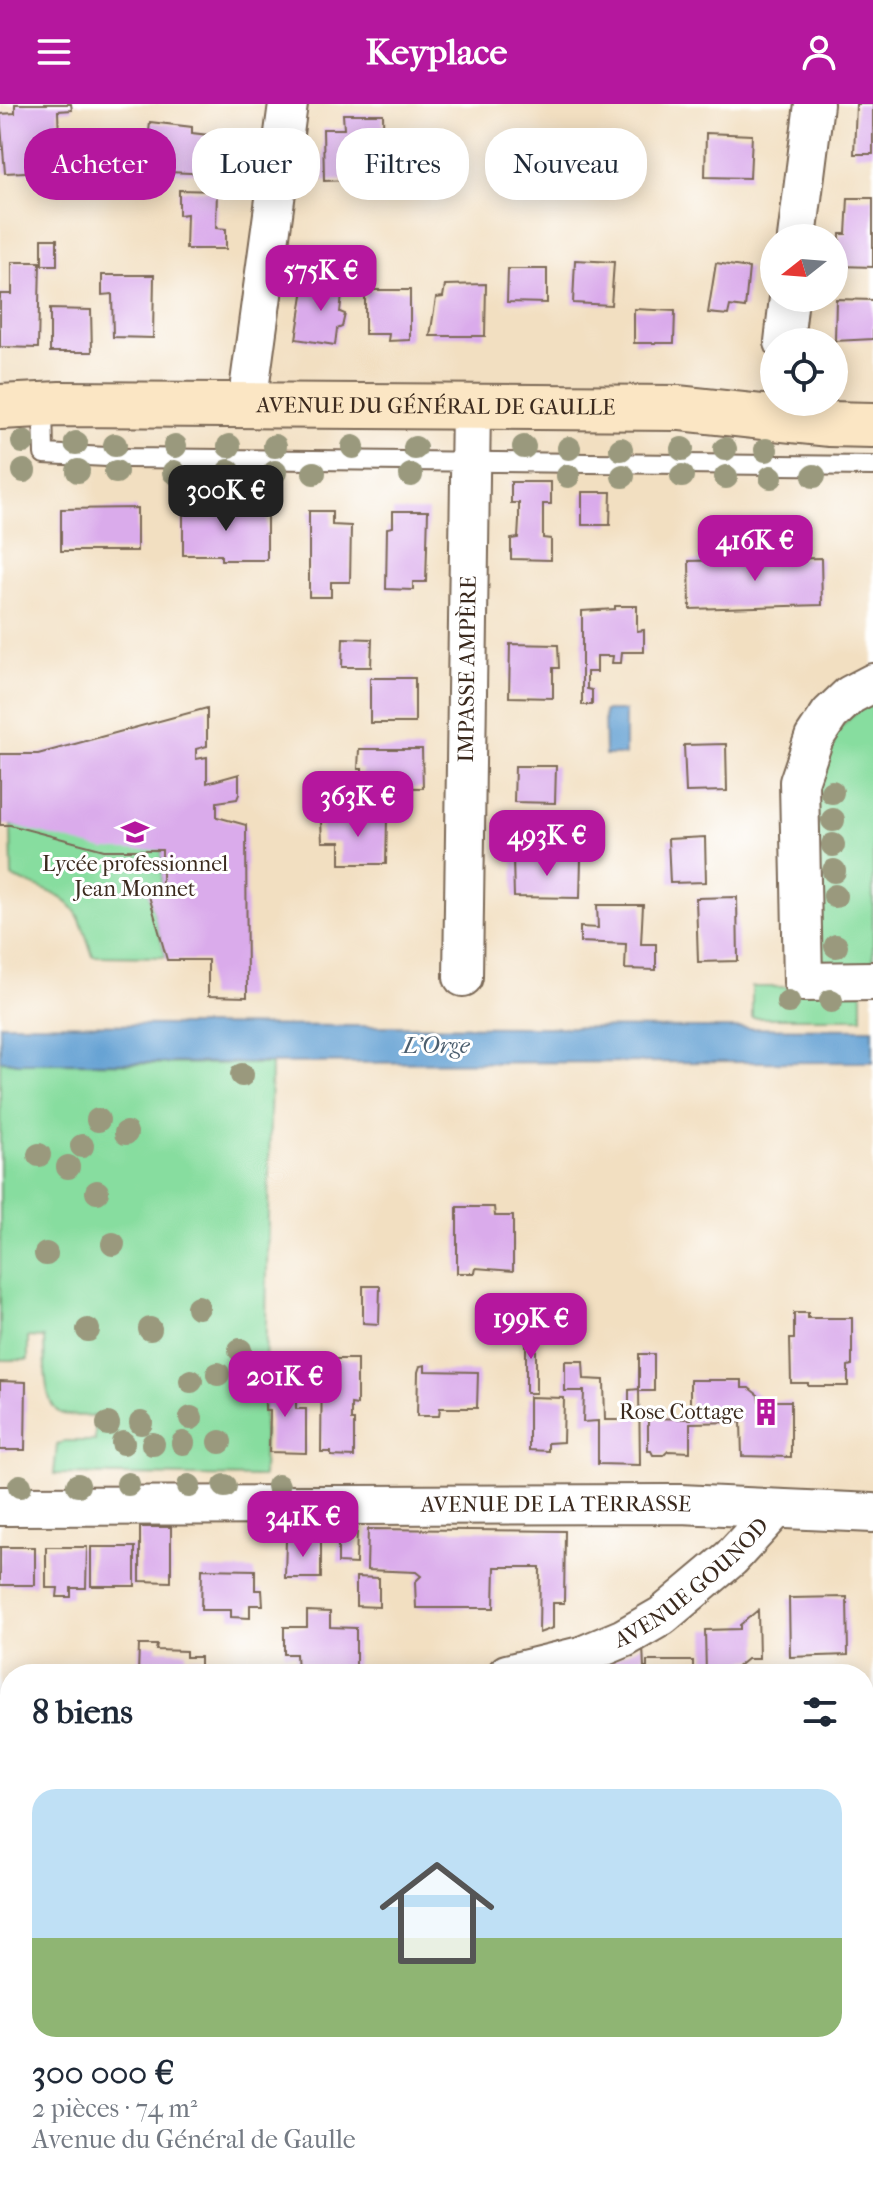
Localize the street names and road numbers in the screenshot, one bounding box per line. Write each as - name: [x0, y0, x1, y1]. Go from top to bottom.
- street label: AVENUE DU GÉNÉRAL DE GAULLE: [255, 392, 616, 421]
- street label: IMPASSE AMPÈRE: [453, 575, 482, 763]
- street label: AVENUE DE LA TERRASSE: [420, 1491, 692, 1518]
- street label: AVENUE GOUNOD: [610, 1513, 774, 1654]

